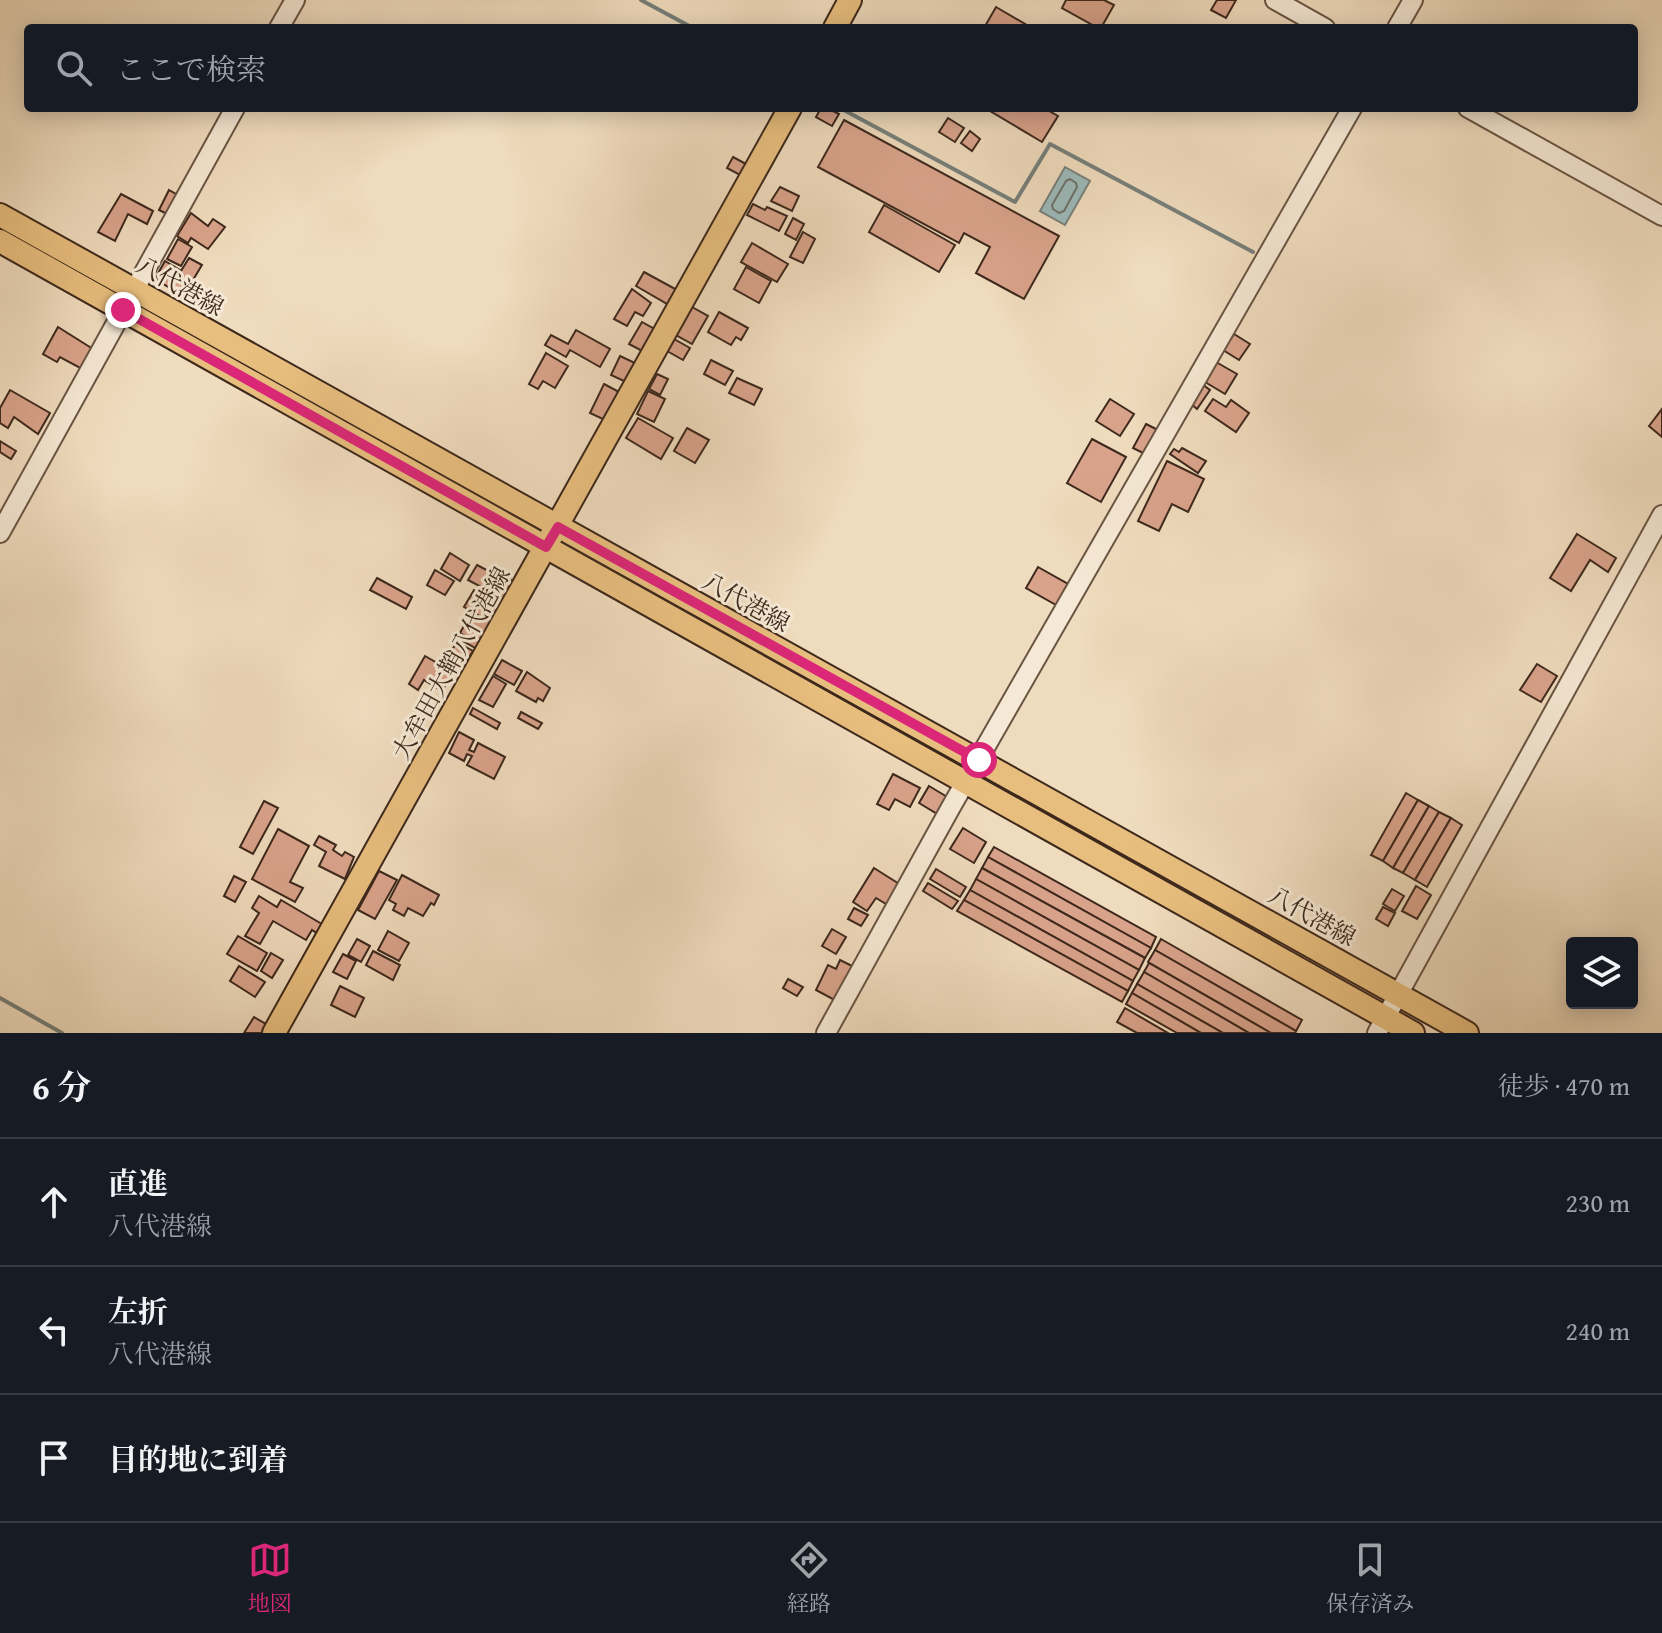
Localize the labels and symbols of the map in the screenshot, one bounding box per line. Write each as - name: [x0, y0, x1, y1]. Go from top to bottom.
- street label: 八代港線: [130, 247, 230, 325]
- route end: [105, 292, 141, 328]
- street label: 大牟田大鞘八代港線: [383, 560, 519, 766]
- street label: 八代港線: [696, 563, 796, 641]
- route start: [961, 742, 997, 778]
- street label: 八代港線: [1262, 877, 1362, 955]

